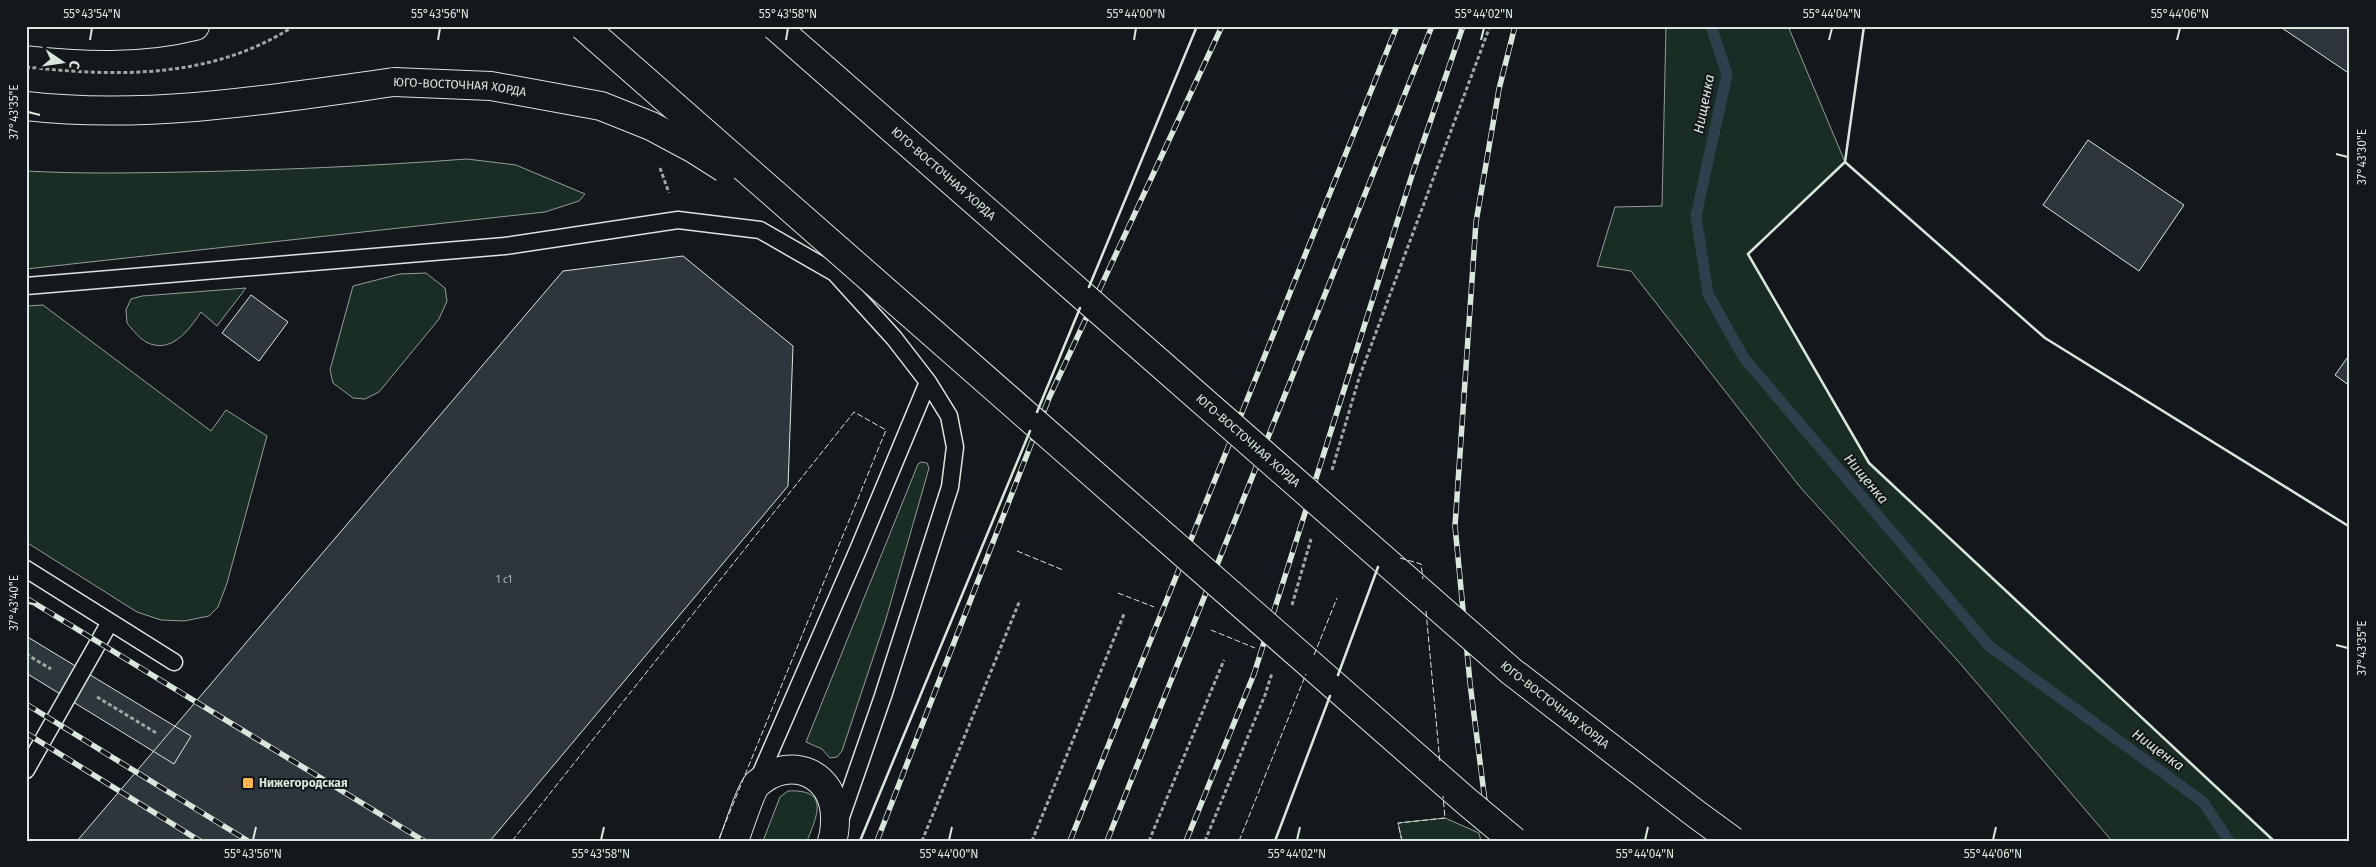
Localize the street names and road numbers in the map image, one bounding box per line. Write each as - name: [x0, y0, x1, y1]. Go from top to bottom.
- street label: ЮГО-ВОСТОЧНАЯ ХОРДА: [393, 75, 528, 99]
- street label: ЮГО-ВОСТОЧНАЯ ХОРДА: [889, 124, 998, 223]
- street label: ЮГО-ВОСТОЧНАЯ ХОРДА: [1193, 391, 1303, 490]
- street label: ЮГО-ВОСТОЧНАЯ ХОРДА: [1498, 658, 1612, 751]

